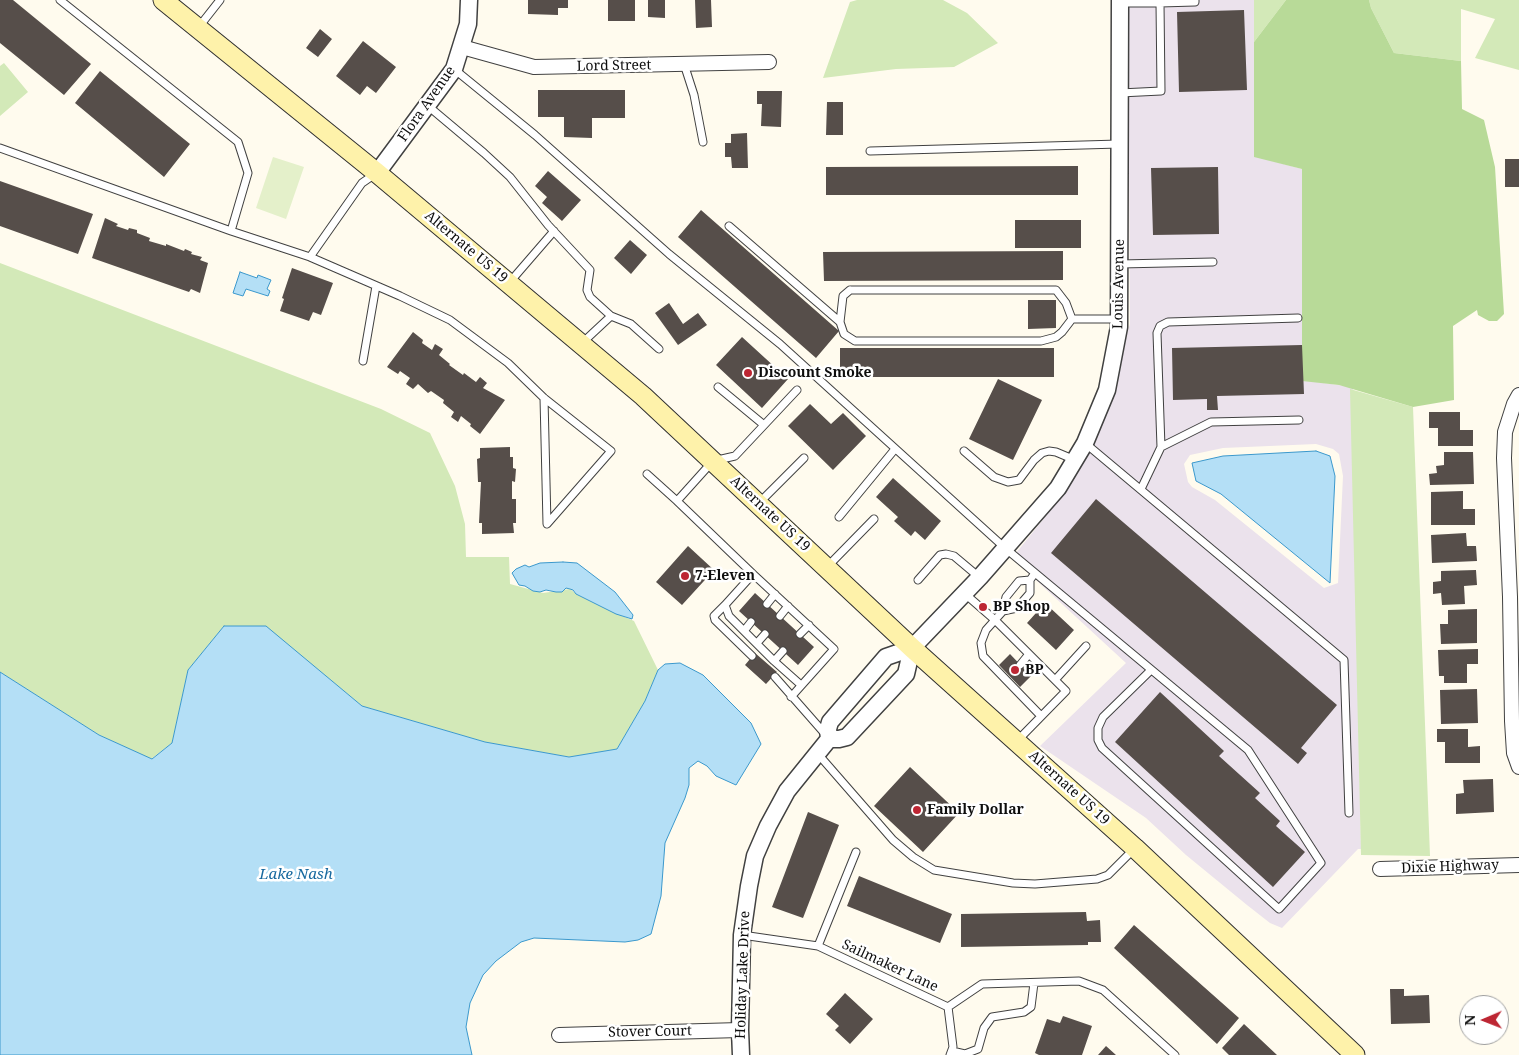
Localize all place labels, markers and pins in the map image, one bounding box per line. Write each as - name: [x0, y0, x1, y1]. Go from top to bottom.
- place label: Discount Smoke: [758, 365, 872, 381]
- marker: Discount Smoke: [742, 367, 754, 379]
- place label: 7-Eleven: [695, 568, 755, 584]
- marker: 7-Eleven: [679, 570, 691, 582]
- place label: BP Shop: [993, 599, 1050, 615]
- marker: BP Shop: [977, 601, 989, 613]
- place label: BP: [1025, 662, 1043, 678]
- marker: BP: [1009, 664, 1021, 676]
- place label: Family Dollar: [927, 802, 1024, 818]
- marker: Family Dollar: [911, 804, 923, 816]

